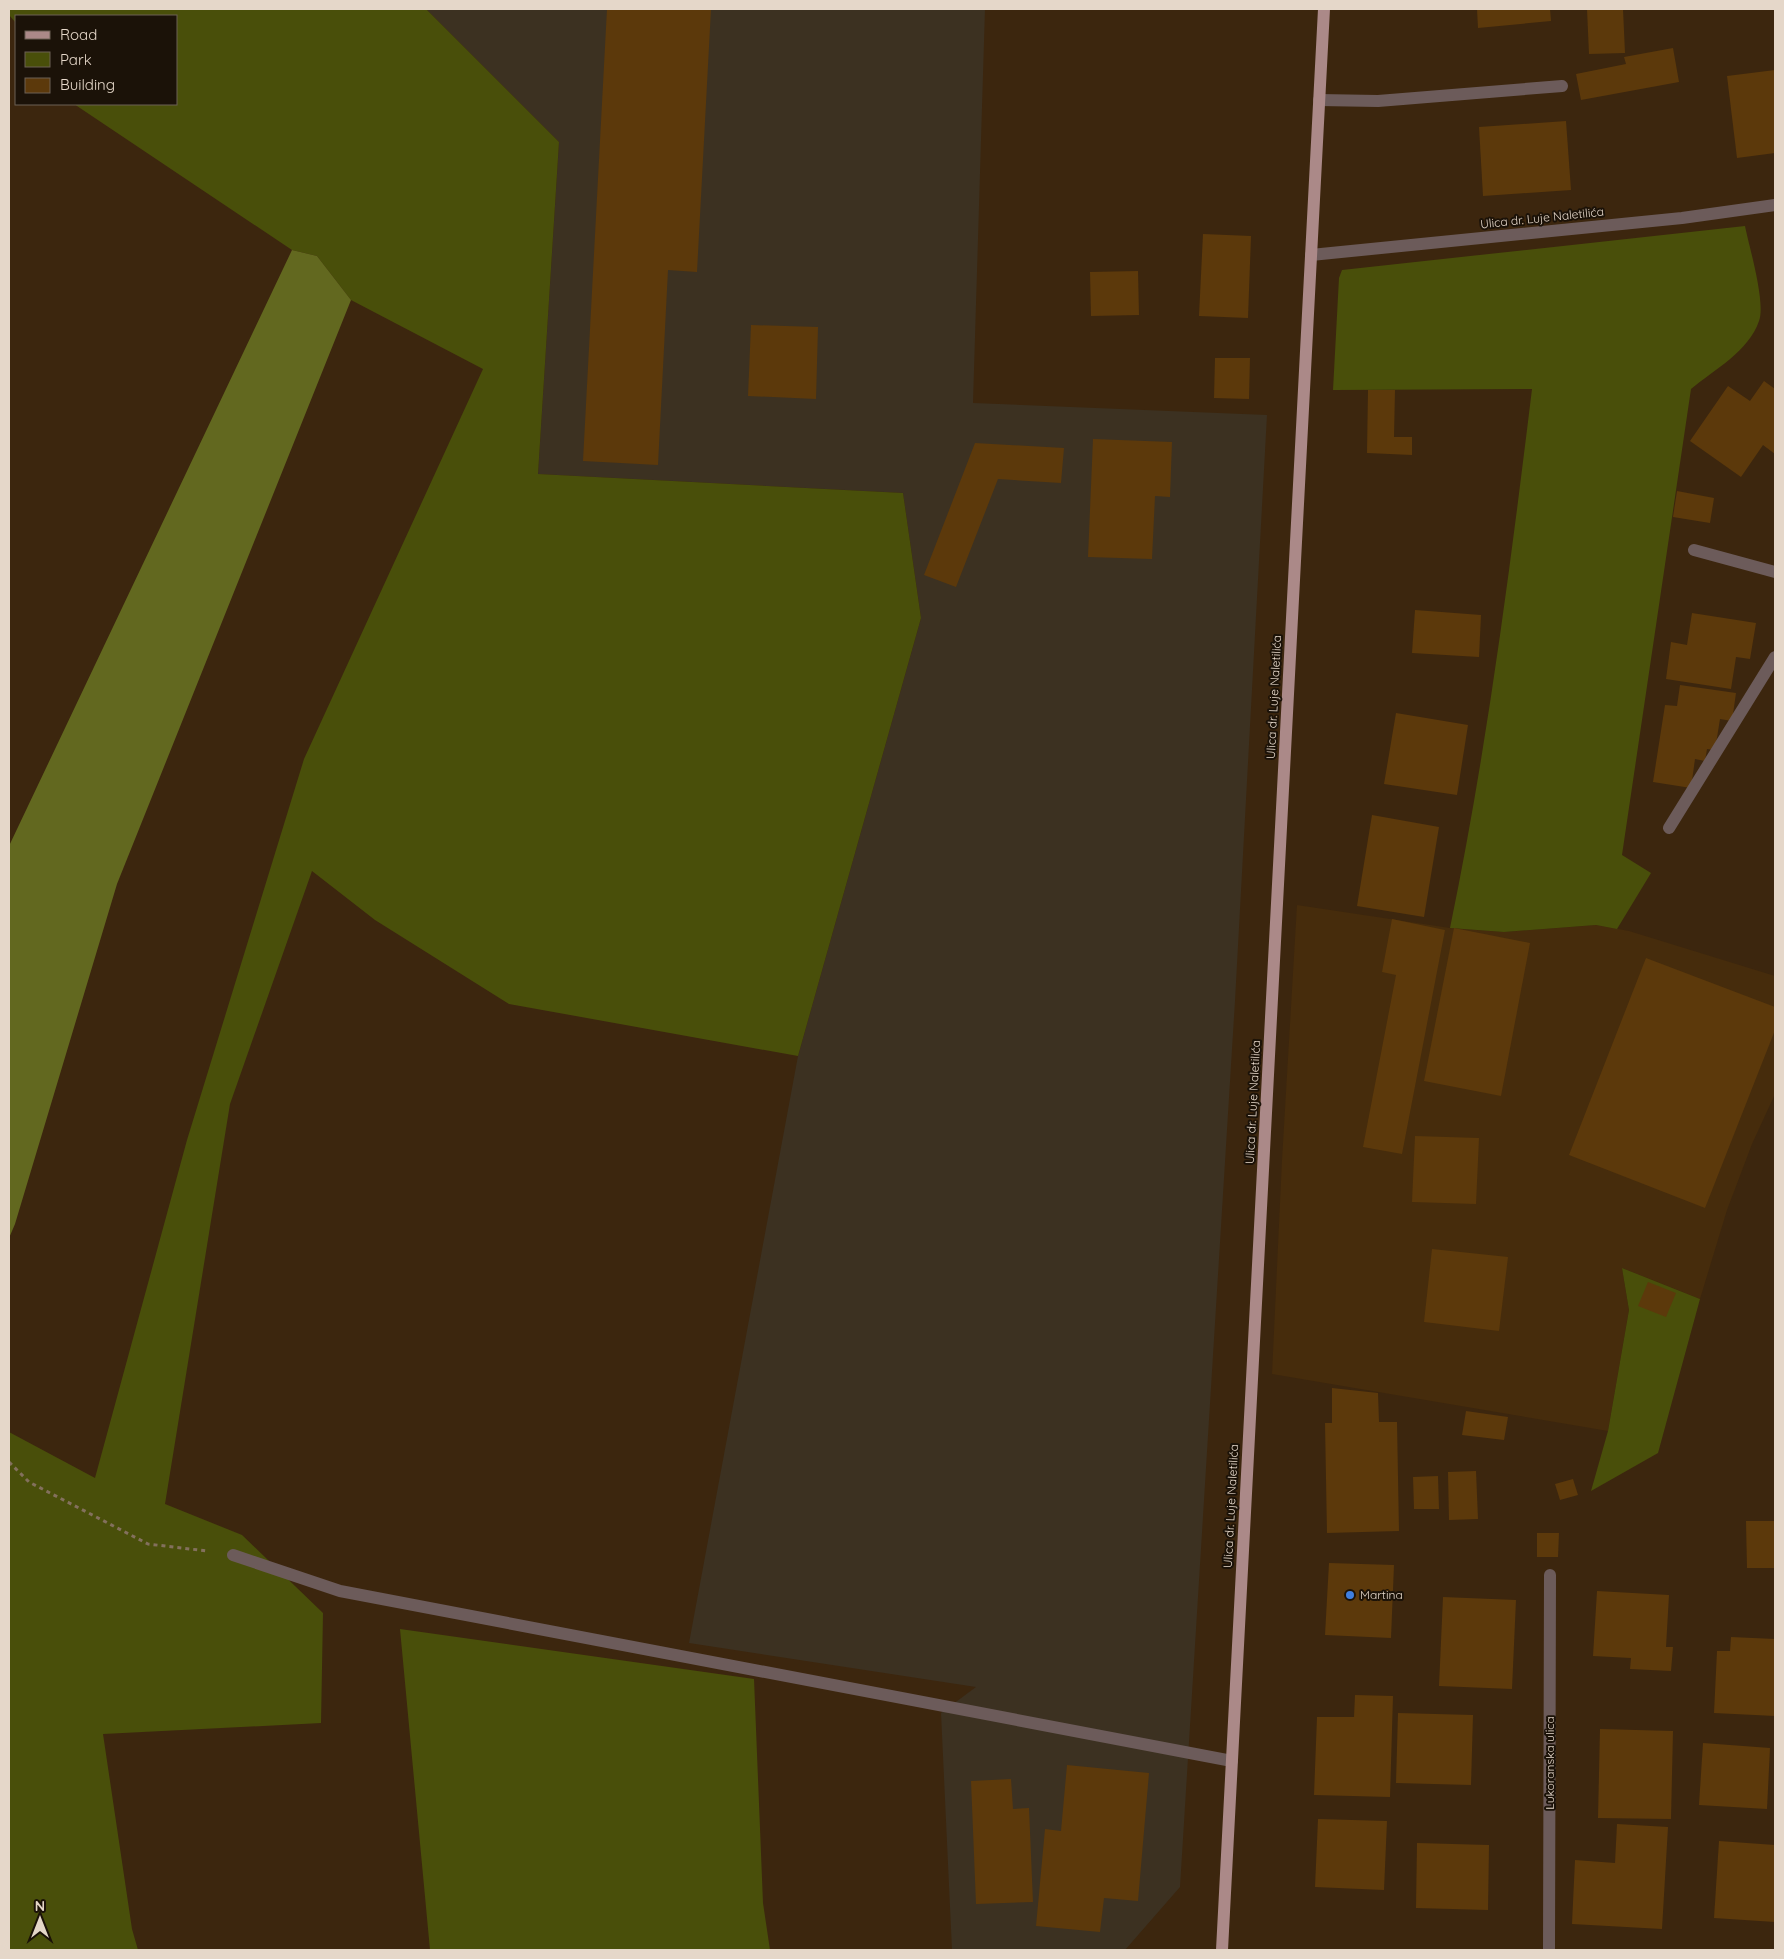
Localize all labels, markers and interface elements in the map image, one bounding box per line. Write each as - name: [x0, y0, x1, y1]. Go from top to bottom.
- legend: [15, 15, 178, 105]
- text: Road: [60, 25, 97, 44]
- text: Park: [60, 50, 92, 69]
- text: Building: [60, 75, 115, 94]
- street label: Ulica dr. Luje Naletilića: [1479, 204, 1604, 231]
- street label: Ulica dr. Luje Naletilića: [1263, 635, 1284, 759]
- street label: Ulica dr. Luje Naletilića: [1242, 1040, 1263, 1164]
- street label: Ulica dr. Luje Naletilića: [1220, 1444, 1241, 1568]
- place label: Martina: [1360, 1587, 1403, 1602]
- marker: Martina: [1344, 1589, 1356, 1601]
- street label: Lukoranska ulica: [1542, 1716, 1557, 1810]
- north arrow: [15, 1894, 65, 1944]
- text: N: [35, 1897, 45, 1915]

